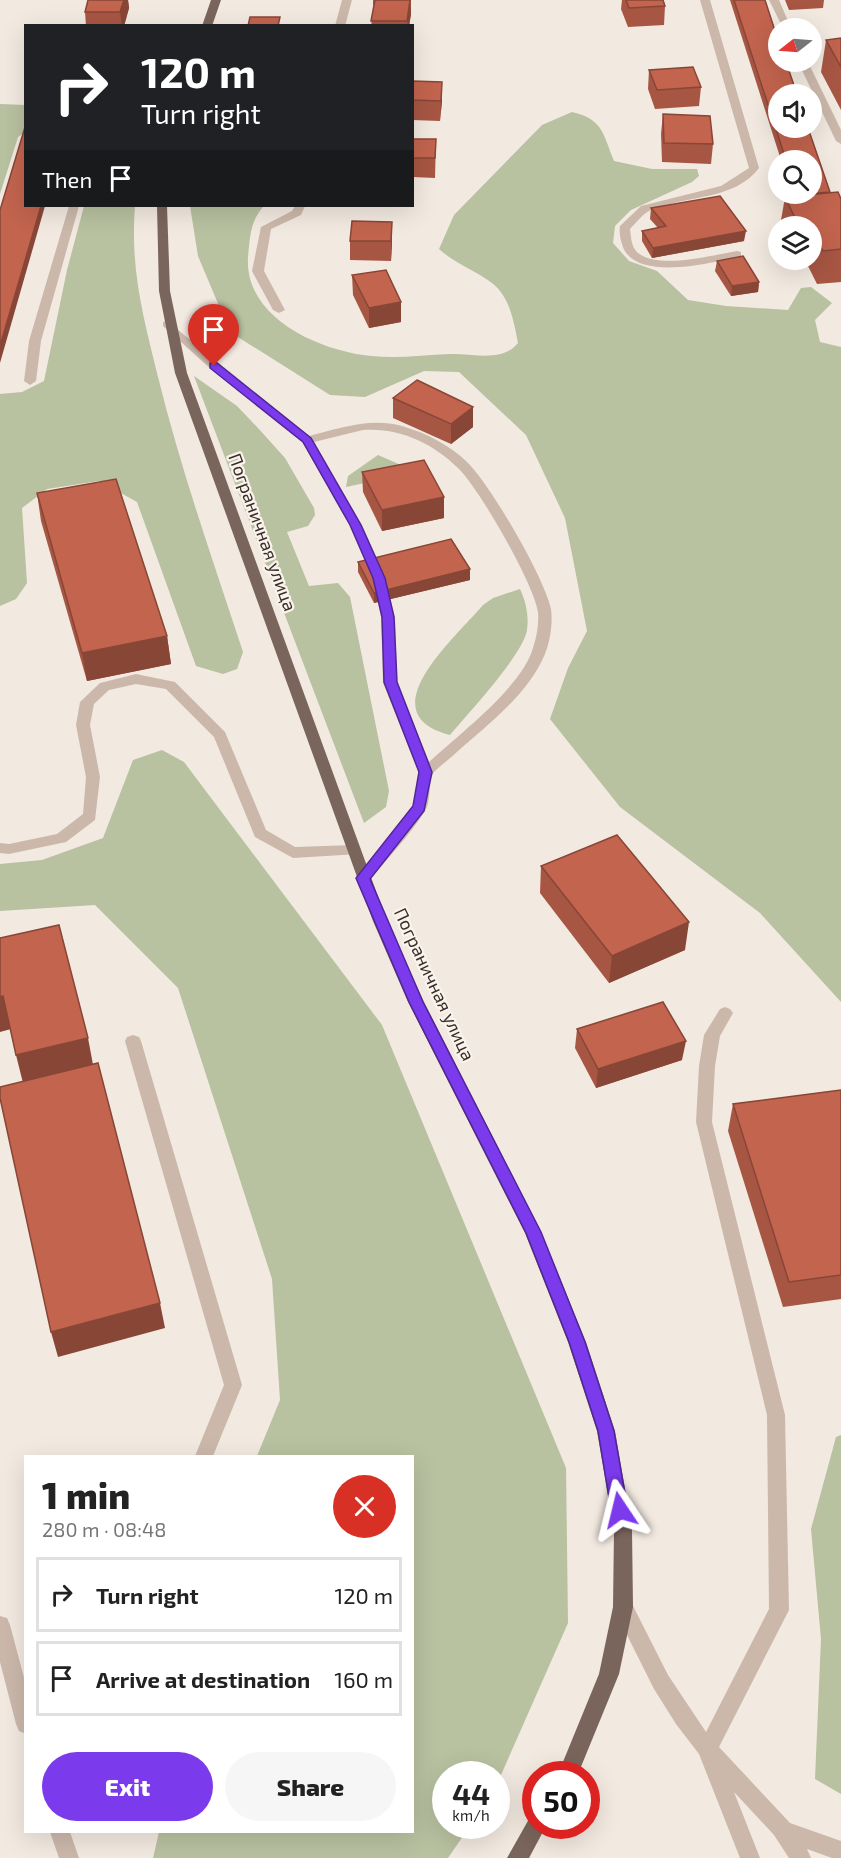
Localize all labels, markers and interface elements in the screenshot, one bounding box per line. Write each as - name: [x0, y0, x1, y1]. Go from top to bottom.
- north arrow: [768, 18, 822, 72]
- map controls: [768, 18, 822, 270]
- text: 120 m: [141, 46, 256, 96]
- icon: right: [42, 48, 120, 126]
- button: sound: [768, 84, 822, 138]
- text: Turn right: [141, 97, 261, 129]
- button: search: [768, 150, 822, 204]
- icon: arrive: [104, 162, 137, 195]
- text: Then: [42, 166, 92, 192]
- button: layers: [768, 216, 822, 270]
- pin: [188, 304, 239, 366]
- icon: arrive: [197, 313, 230, 346]
- street label: Пограничная улица: [224, 450, 302, 614]
- street label: Пограничная улица: [390, 904, 480, 1064]
- text: 1 min: [42, 1473, 130, 1516]
- button: close: [333, 1475, 396, 1538]
- position arrow: [588, 1478, 652, 1542]
- text: 280 m · 08:48: [42, 1517, 166, 1541]
- icon: right: [45, 1578, 78, 1611]
- text: Turn right: [96, 1582, 198, 1608]
- text: 120 m: [334, 1582, 393, 1608]
- icon: arrive: [45, 1662, 78, 1695]
- text: Arrive at destination: [96, 1666, 310, 1692]
- text: 160 m: [334, 1666, 393, 1692]
- button: Exit: [42, 1752, 213, 1821]
- button: Share: [225, 1752, 396, 1821]
- speed limit sign: 50: [522, 1761, 600, 1839]
- text: 44: [452, 1775, 490, 1811]
- text: km/h: [452, 1806, 490, 1824]

